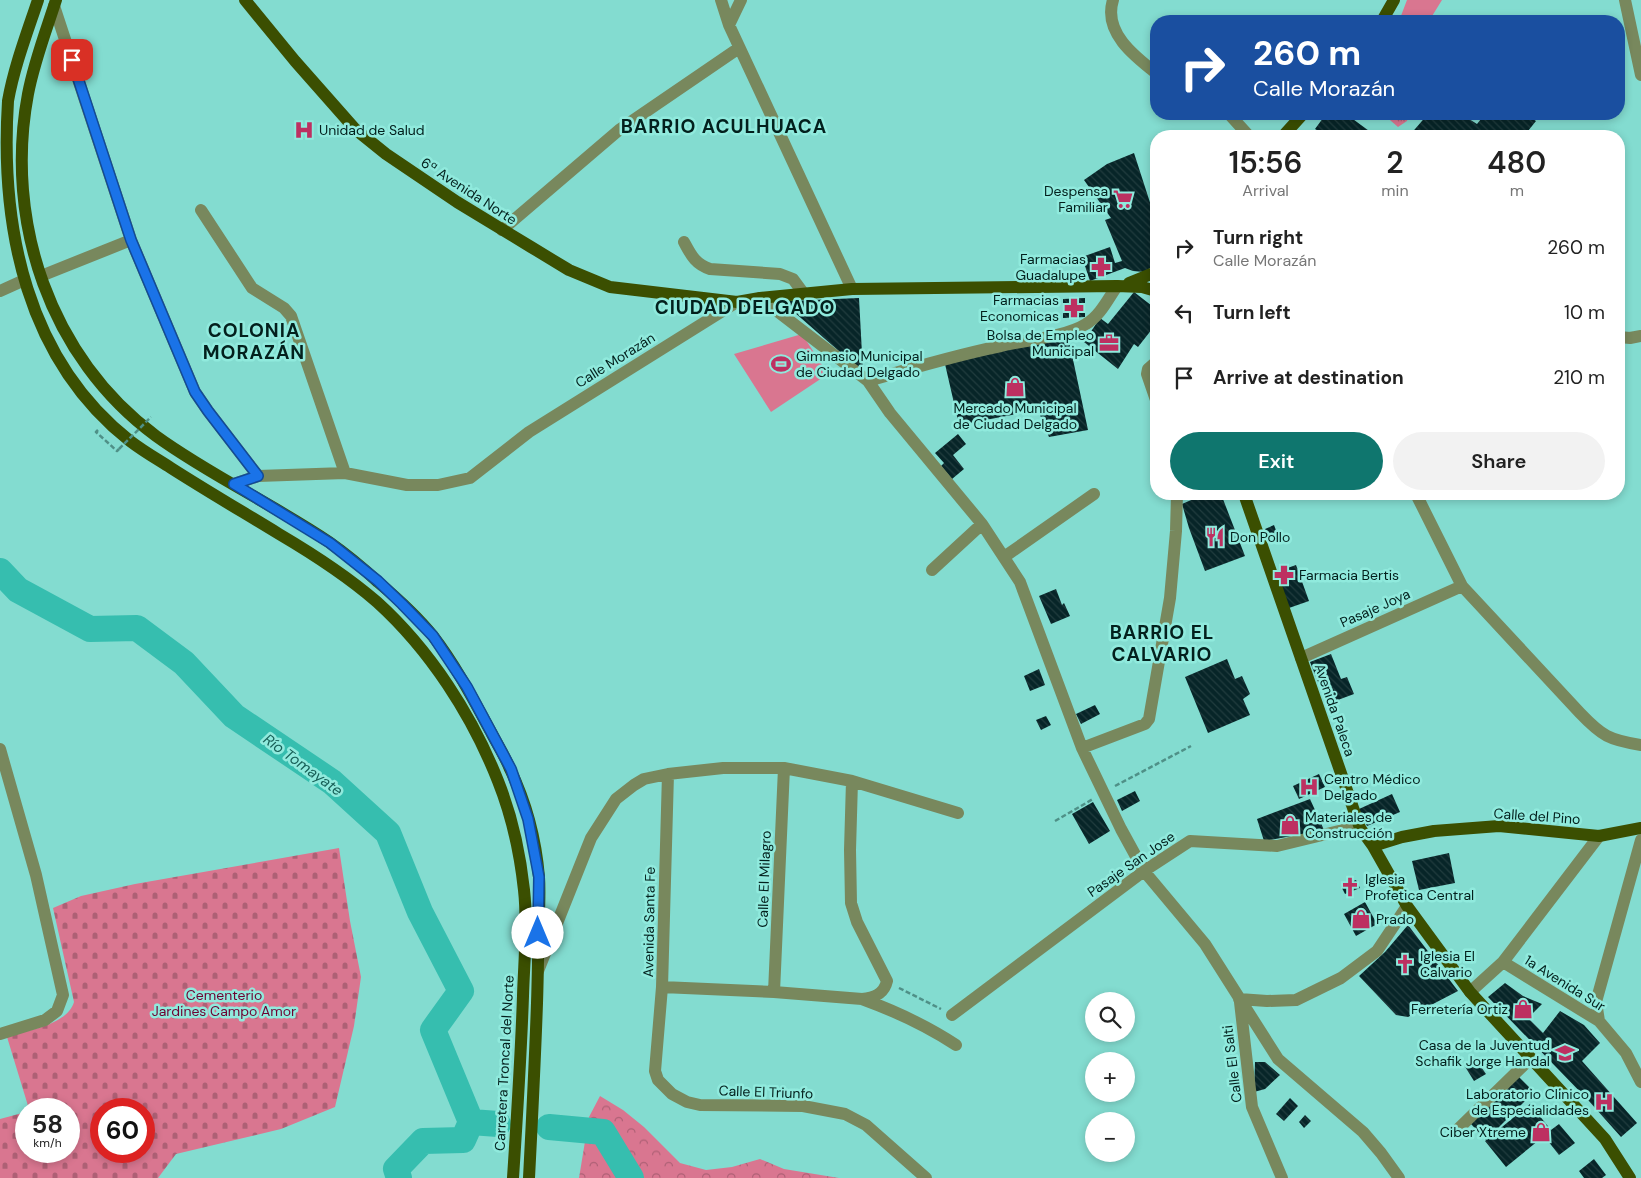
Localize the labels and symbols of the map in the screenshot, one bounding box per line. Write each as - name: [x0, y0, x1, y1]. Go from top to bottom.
- pin: [51, 39, 93, 81]
- district label: BARRIO ACULHUACA: [621, 114, 827, 139]
- hospital icon: Unidad de Salud: [293, 119, 315, 141]
- place label: Unidad de Salud: [319, 121, 425, 139]
- street label: 6ª Avenida Norte: [418, 153, 520, 229]
- place label: Despensa Familiar: [1044, 182, 1108, 216]
- supermarket icon: Despensa Familiar: [1112, 188, 1134, 210]
- place label: Farmacias Guadalupe: [1015, 250, 1086, 284]
- pharmacy icon: Farmacias Guadalupe: [1090, 256, 1112, 278]
- place label: Farmacias Economicas: [980, 291, 1059, 325]
- district label: CIUDAD DELGADO: [655, 295, 835, 320]
- pharmacy icon: Farmacias Economicas: [1063, 297, 1085, 319]
- district label: COLONIA MORAZÁN: [203, 318, 305, 365]
- place label: Bolsa de Empleo Municipal: [987, 326, 1094, 360]
- street label: Calle Morazán: [572, 328, 658, 392]
- office icon: Bolsa de Empleo Municipal: [1098, 332, 1120, 354]
- place label: Gimnasio Municipal de Ciudad Delgado: [796, 347, 923, 381]
- sports icon: Gimnasio Municipal de Ciudad Delgado: [770, 353, 792, 375]
- shop icon: Mercado Municipal de Ciudad Delgado: [1004, 376, 1026, 398]
- place label: Mercado Municipal de Ciudad Delgado: [953, 399, 1077, 433]
- restaurant icon: Don Pollo: [1204, 526, 1226, 548]
- place label: Don Pollo: [1230, 528, 1290, 546]
- pharmacy icon: Farmacia Bertis: [1273, 564, 1295, 586]
- place label: Farmacia Bertis: [1299, 566, 1399, 584]
- street label: Pasaje Joya: [1337, 585, 1413, 631]
- district label: BARRIO EL CALVARIO: [1110, 620, 1214, 667]
- street label: Avenida Paleca: [1311, 661, 1359, 759]
- water label: Río Tomayate: [259, 729, 347, 801]
- place label: Centro Médico Delgado: [1324, 770, 1421, 804]
- hospital icon: Centro Médico Delgado: [1298, 776, 1320, 798]
- street label: Calle del Pino: [1493, 804, 1581, 828]
- place label: Materiales de Construcción: [1305, 808, 1393, 842]
- shop icon: Materiales de Construcción: [1279, 814, 1301, 836]
- street label: Pasaje San Jose: [1084, 827, 1178, 901]
- street label: Calle El Milagro: [753, 830, 775, 928]
- street label: Avenida Santa Fe: [639, 866, 659, 978]
- place label: Iglesia Profetica Central: [1365, 870, 1474, 904]
- church icon: Iglesia Profetica Central: [1339, 876, 1361, 898]
- position arrow: [511, 906, 563, 958]
- shop icon: Prado: [1350, 908, 1372, 930]
- place label: Prado: [1376, 910, 1414, 928]
- place label: Iglesia El Calvario: [1420, 947, 1475, 981]
- street label: 1a Avenida Sur: [1521, 951, 1609, 1015]
- church icon: Iglesia El Calvario: [1394, 953, 1416, 975]
- street label: Carretera Troncal del Norte: [490, 975, 518, 1151]
- park label: Cementerio Jardines Campo Amor: [152, 986, 296, 1020]
- shop icon: Ferretería Ortiz: [1512, 998, 1534, 1020]
- place label: Ferretería Ortiz: [1411, 1000, 1508, 1018]
- street label: Calle El Salti: [1218, 1024, 1246, 1104]
- place label: Casa de la Juventud Schafik Jorge Handal: [1415, 1036, 1550, 1070]
- school or university icon: Casa de la Juventud Schafik Jorge Handal: [1554, 1042, 1576, 1064]
- street label: Calle El Triunfo: [718, 1081, 814, 1103]
- place label: Laboratorio Clinico de Especialidades: [1466, 1085, 1589, 1119]
- hospital icon: Laboratorio Clinico de Especialidades: [1593, 1091, 1615, 1113]
- speed limit sign: 60: [90, 1098, 155, 1163]
- shop icon: Ciber Xtreme: [1530, 1121, 1552, 1143]
- place label: Ciber Xtreme: [1440, 1123, 1526, 1141]

